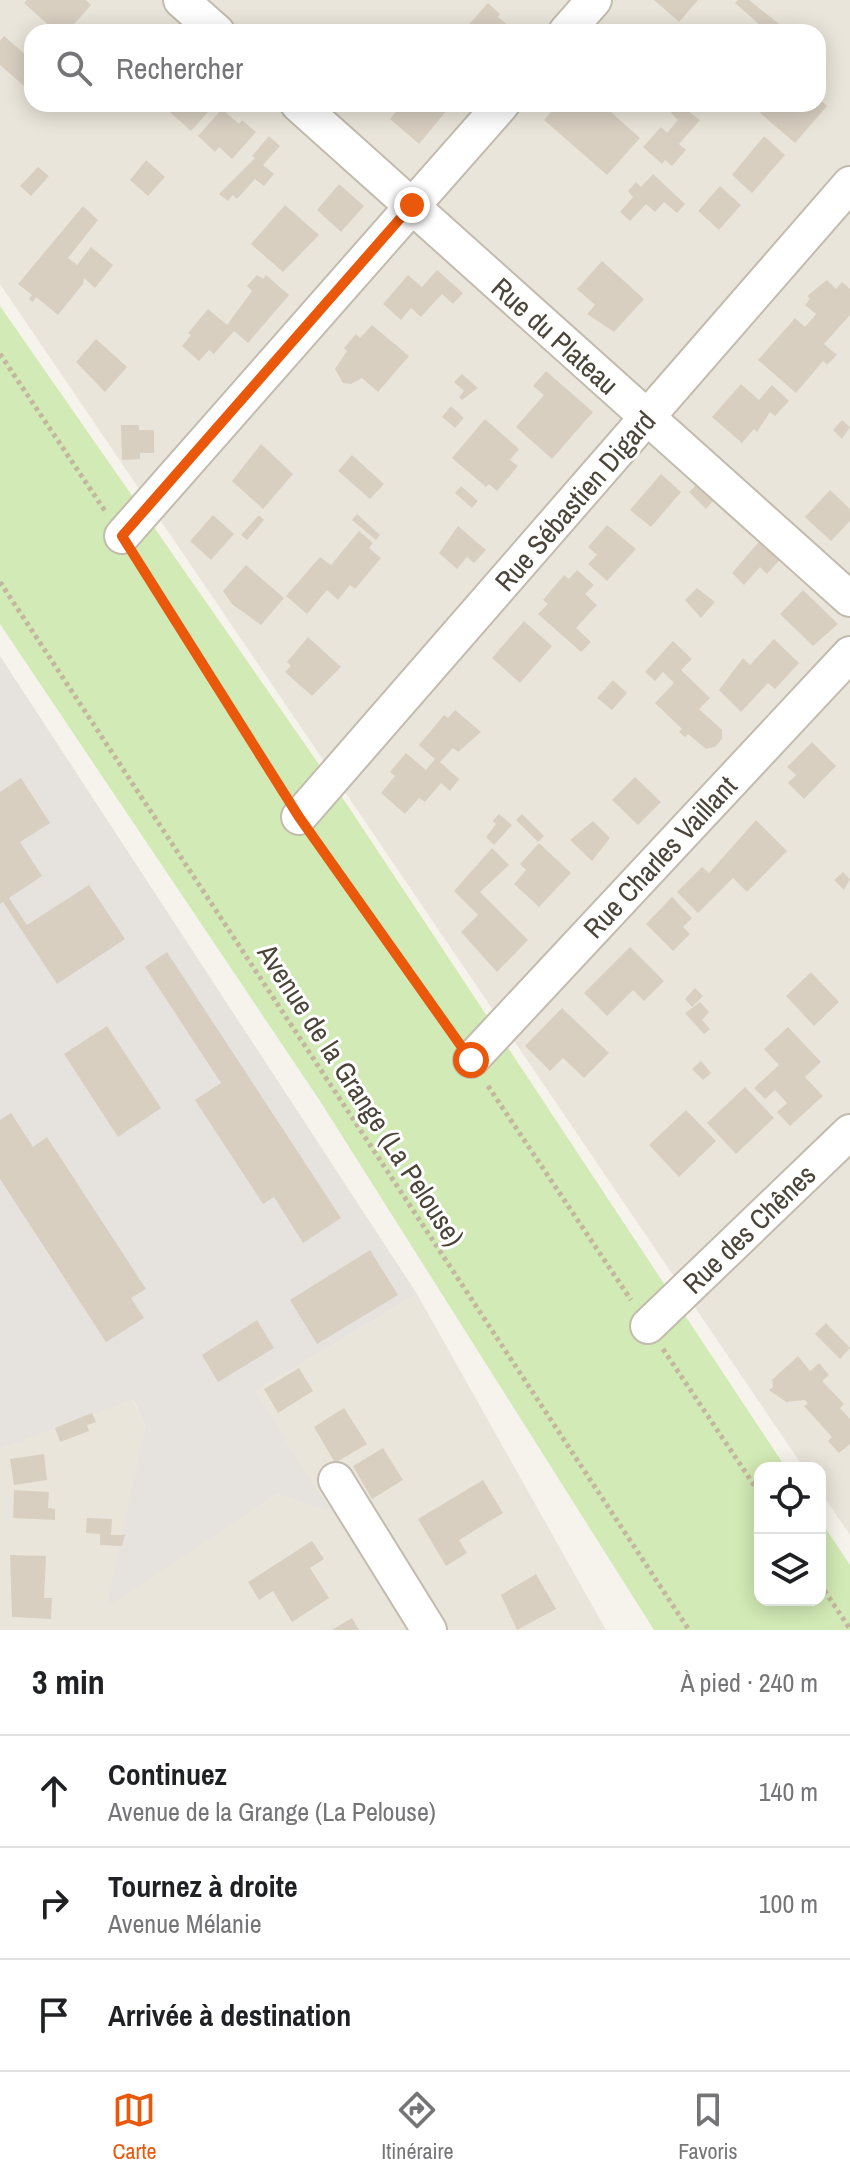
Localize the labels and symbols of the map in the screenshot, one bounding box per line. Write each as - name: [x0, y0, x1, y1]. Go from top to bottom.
- route end: [394, 187, 430, 223]
- street label: Rue du Plateau: [483, 269, 627, 403]
- street label: Rue Sébastien Digard: [486, 403, 664, 599]
- street label: Rue Charles Vaillant: [575, 768, 745, 946]
- street label: Avenue de la Grange (La Pelouse): [248, 936, 473, 1253]
- route start: [453, 1042, 489, 1078]
- street label: Rue des Chênes: [674, 1156, 824, 1302]

